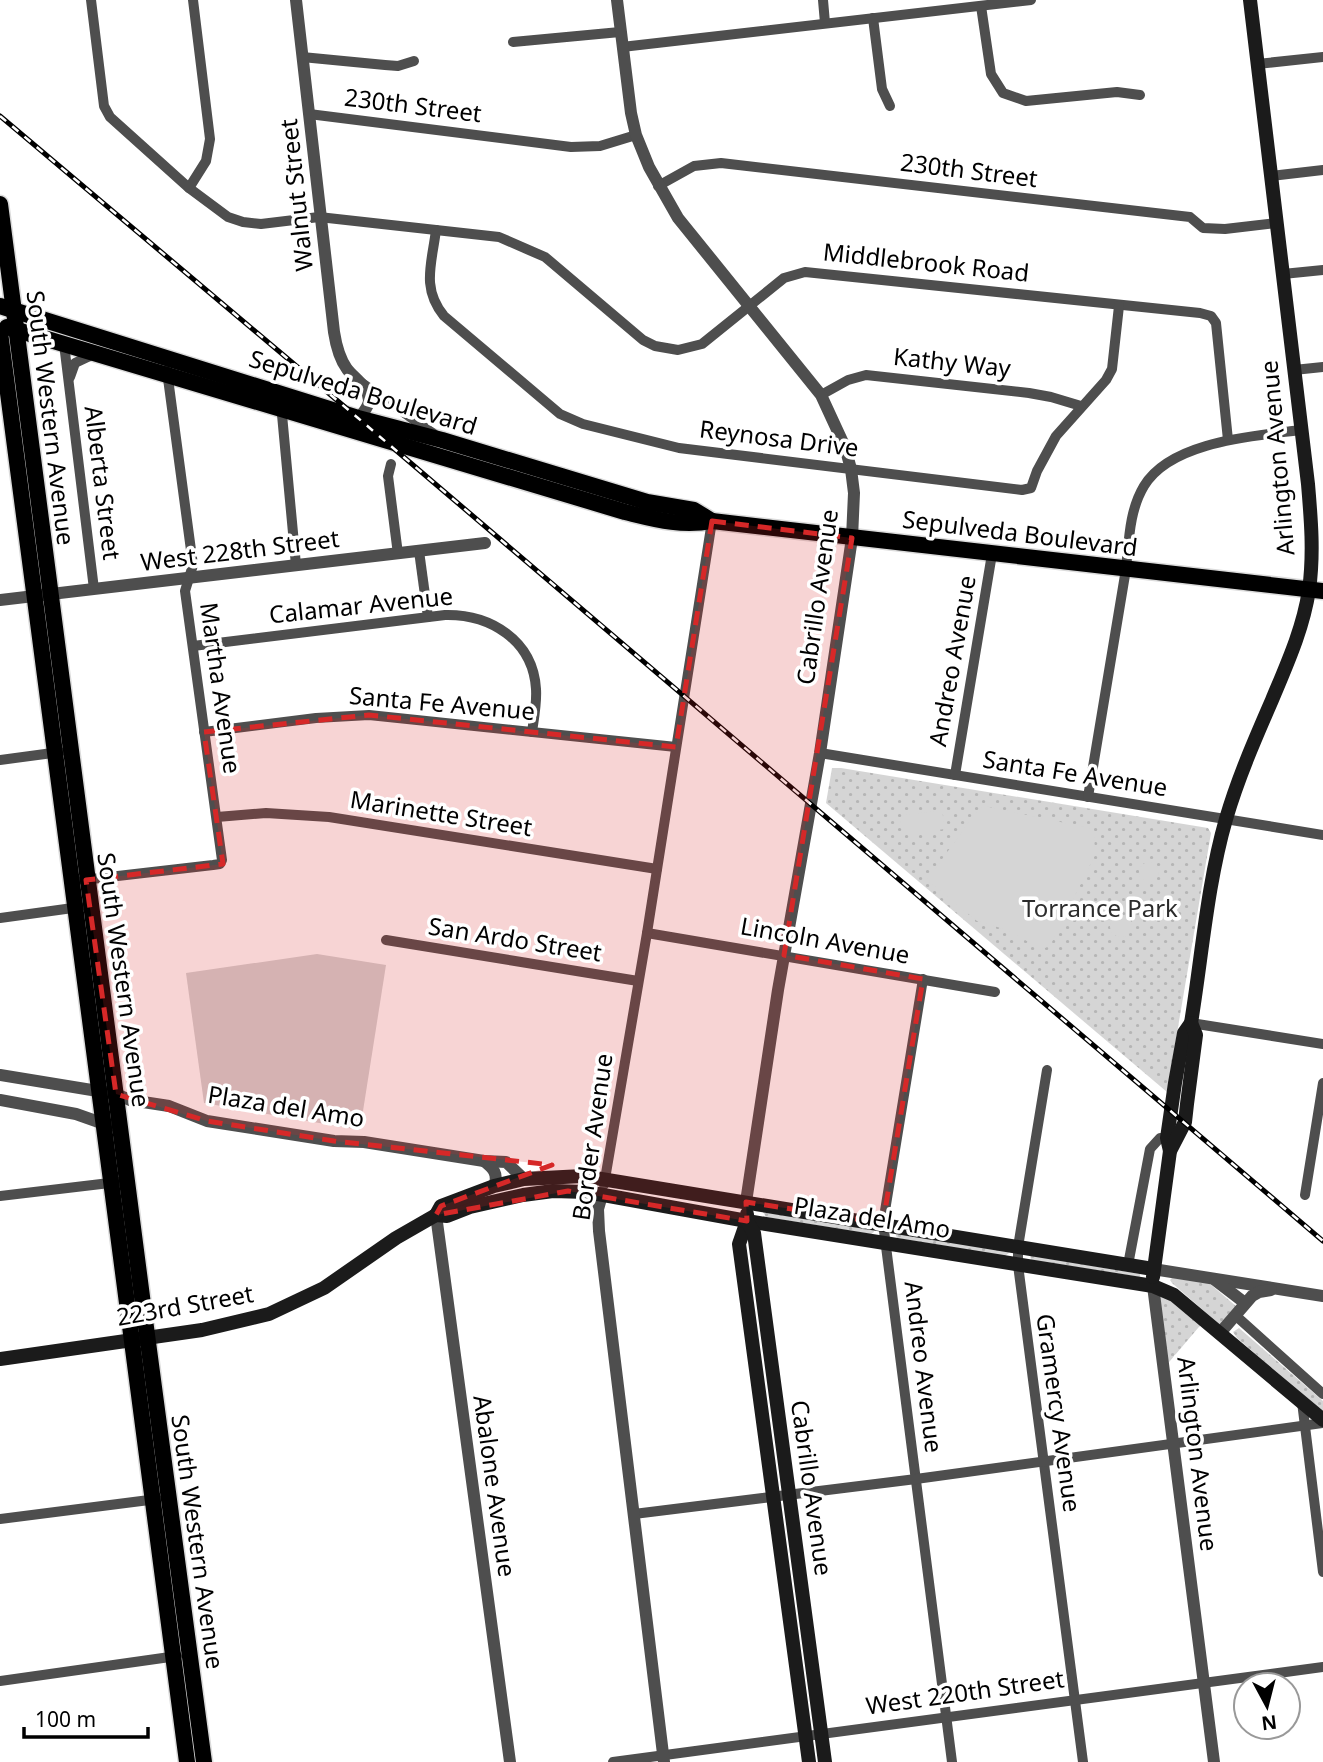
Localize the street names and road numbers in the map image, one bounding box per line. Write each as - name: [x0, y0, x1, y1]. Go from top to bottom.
- street label: 230th Street: [343, 80, 484, 129]
- street label: Walnut Street: [271, 117, 320, 273]
- street label: 230th Street: [899, 145, 1040, 194]
- street label: Middlebrook Road: [821, 234, 1031, 289]
- street label: South Western Avenue: [19, 288, 84, 547]
- street label: Kathy Way: [892, 339, 1013, 384]
- street label: Sepulveda Boulevard: [245, 341, 481, 442]
- street label: Arlington Avenue: [1252, 359, 1301, 557]
- street label: Alberta Street: [78, 404, 129, 562]
- street label: Reynosa Drive: [698, 411, 861, 464]
- street label: Sepulveda Boulevard: [901, 502, 1140, 563]
- street label: Cabrillo Avenue: [788, 507, 845, 687]
- street label: West 228th Street: [139, 521, 341, 578]
- street label: Andreo Avenue: [920, 573, 983, 749]
- street label: Calamar Avenue: [267, 578, 454, 631]
- street label: Martha Avenue: [193, 600, 250, 776]
- street label: Santa Fe Avenue: [348, 678, 536, 727]
- street label: Santa Fe Avenue: [981, 742, 1170, 803]
- street label: Marinette Street: [348, 782, 535, 843]
- street label: South Western Avenue: [90, 850, 159, 1109]
- street label: Lincoln Avenue: [738, 908, 912, 971]
- street label: San Ardo Street: [426, 909, 605, 969]
- street label: Border Avenue: [563, 1051, 620, 1222]
- street label: Plaza del Amo: [206, 1077, 367, 1134]
- street label: Plaza del Amo: [792, 1188, 953, 1245]
- street label: 223rd Street: [114, 1276, 256, 1333]
- street label: Andreo Avenue: [898, 1279, 951, 1455]
- street label: Gramercy Avenue: [1029, 1311, 1090, 1514]
- street label: Arlington Avenue: [1170, 1355, 1227, 1553]
- street label: Abalone Avenue: [466, 1393, 525, 1579]
- street label: Cabrillo Avenue: [784, 1398, 841, 1578]
- street label: South Western Avenue: [164, 1412, 233, 1671]
- street label: West 220th Street: [864, 1661, 1066, 1722]

